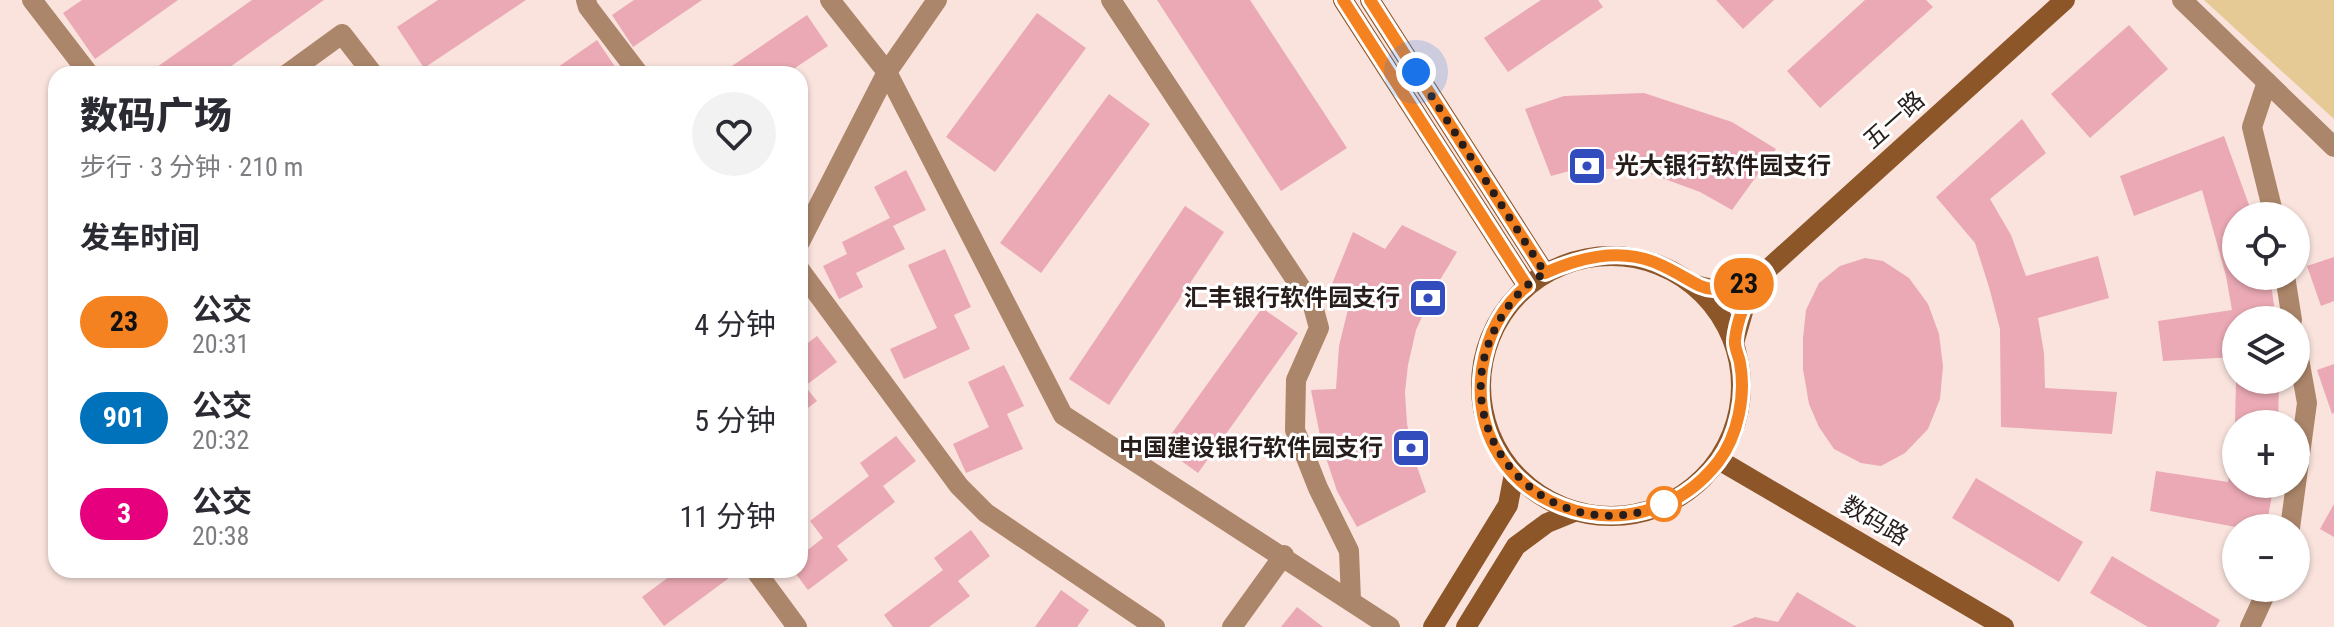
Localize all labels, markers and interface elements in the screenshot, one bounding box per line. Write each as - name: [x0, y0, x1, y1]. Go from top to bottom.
- your location: [1396, 52, 1436, 92]
- street label: 五一路: [1858, 86, 1930, 154]
- button: heart: [692, 92, 776, 176]
- text: 数码广场: [80, 94, 232, 138]
- bank icon: 光大银行软件园支行: [1566, 145, 1608, 187]
- text: 步行 · 3 分钟 · 210 m: [80, 152, 303, 182]
- place label: 光大银行软件园支行: [1615, 152, 1831, 180]
- map controls: [2222, 202, 2310, 602]
- button: locate: [2222, 202, 2310, 290]
- text: 发车时间: [80, 220, 200, 255]
- line badge: 23: [1708, 258, 1780, 310]
- text: 23: [1730, 267, 1758, 300]
- bank icon: 汇丰银行软件园支行: [1407, 277, 1449, 319]
- place label: 汇丰银行软件园支行: [1184, 284, 1400, 312]
- text: 公交: [192, 292, 252, 327]
- text: 23: [110, 305, 138, 338]
- button: layers: [2222, 306, 2310, 394]
- text: 4 分钟: [694, 307, 776, 342]
- text: 20:31: [192, 329, 249, 359]
- text: 公交: [192, 388, 252, 423]
- text: 901: [103, 401, 145, 434]
- text: 5 分钟: [694, 403, 776, 438]
- button: +: [2222, 410, 2310, 498]
- text: 20:32: [192, 425, 249, 455]
- bank icon: 中国建设银行软件园支行: [1390, 427, 1432, 469]
- place label: 中国建设银行软件园支行: [1119, 434, 1383, 462]
- text: 公交: [192, 484, 252, 519]
- unlabelled marker: [1647, 487, 1681, 521]
- street label: 数码路: [1837, 491, 1913, 551]
- text: 3: [117, 497, 131, 530]
- text: 11 分钟: [679, 499, 776, 534]
- button: −: [2222, 514, 2310, 602]
- text: 20:38: [192, 521, 249, 551]

